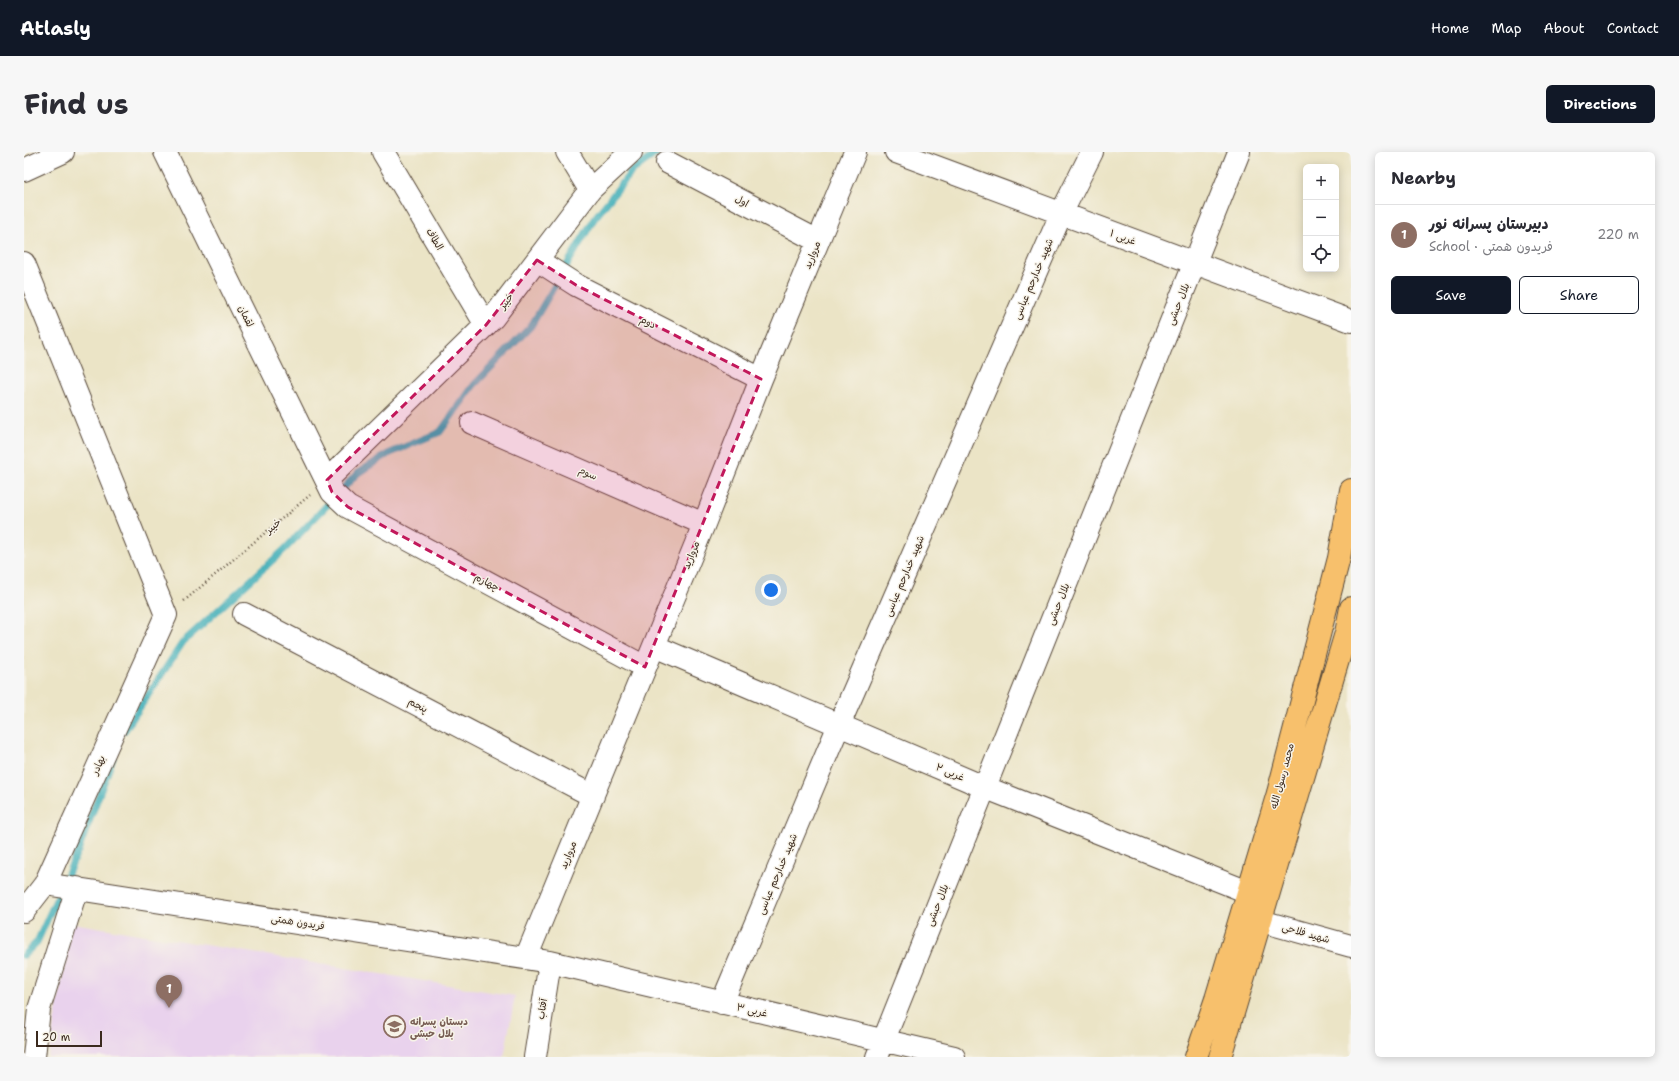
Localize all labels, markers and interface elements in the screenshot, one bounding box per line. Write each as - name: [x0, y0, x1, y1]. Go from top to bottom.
- text: Atlasly: [20, 16, 91, 41]
- text: Home: [1431, 19, 1470, 37]
- text: Map: [1492, 19, 1522, 37]
- text: About: [1544, 19, 1585, 37]
- text: Contact: [1607, 19, 1659, 37]
- text: Find us: [24, 85, 129, 123]
- button: Directions: [1546, 85, 1655, 123]
- map controls: [1303, 164, 1339, 272]
- button: +: [1303, 164, 1339, 200]
- text: Nearby: [1391, 167, 1456, 189]
- street label: اول: [733, 192, 751, 210]
- button: −: [1303, 200, 1339, 236]
- text: دبیرستان پسرانه نور: [1429, 214, 1548, 234]
- street label: الطاف: [423, 226, 447, 252]
- street label: ۱ غربی: [1108, 226, 1138, 249]
- text: 1: [1401, 226, 1407, 243]
- text: 220 m: [1597, 226, 1639, 243]
- street label: شهید خدارحم عباسی: [1010, 236, 1057, 322]
- button: locate: [1303, 236, 1339, 272]
- text: School · فریدون همتی: [1429, 238, 1553, 255]
- street label: مروارید: [801, 239, 824, 271]
- button: Save: [1391, 276, 1511, 314]
- button: Share: [1519, 276, 1639, 314]
- street label: بلال حبشی: [1164, 281, 1193, 327]
- street label: خیبر: [495, 290, 516, 313]
- street label: لقمان: [235, 303, 257, 329]
- street label: دوم: [637, 313, 658, 333]
- street label: سوم: [576, 463, 600, 484]
- street label: خیبر: [262, 515, 284, 537]
- street label: شهید خدارحم عباسی: [881, 533, 928, 619]
- street label: مروارید: [680, 539, 703, 571]
- street label: چهارم: [472, 570, 502, 595]
- your location: [761, 580, 781, 600]
- street label: بلال حبشی: [1044, 581, 1073, 627]
- street label: پنجم: [406, 695, 430, 716]
- street label: محمد رسول الله: [1267, 742, 1297, 810]
- street label: بهادر: [88, 753, 108, 778]
- street label: ۲ غربی: [933, 760, 966, 785]
- street label: شهید خدارحم عباسی: [754, 831, 801, 917]
- street label: مروارید: [557, 839, 580, 871]
- street label: بلال حبشی: [923, 882, 952, 928]
- street label: فریدون همتی: [270, 911, 326, 934]
- street label: شهید فلاحی: [1280, 920, 1332, 947]
- pin: 1: [156, 975, 182, 1008]
- street label: آفتاب: [534, 997, 550, 1020]
- street label: ۳ غربی: [735, 1000, 769, 1021]
- school or university icon: دبستان پسرانه بلال حبشی: [381, 1014, 407, 1040]
- place label: دبستان پسرانه بلال حبشی: [410, 1015, 468, 1040]
- scale bar: [36, 1029, 102, 1048]
- text: 20 m: [42, 1030, 70, 1045]

